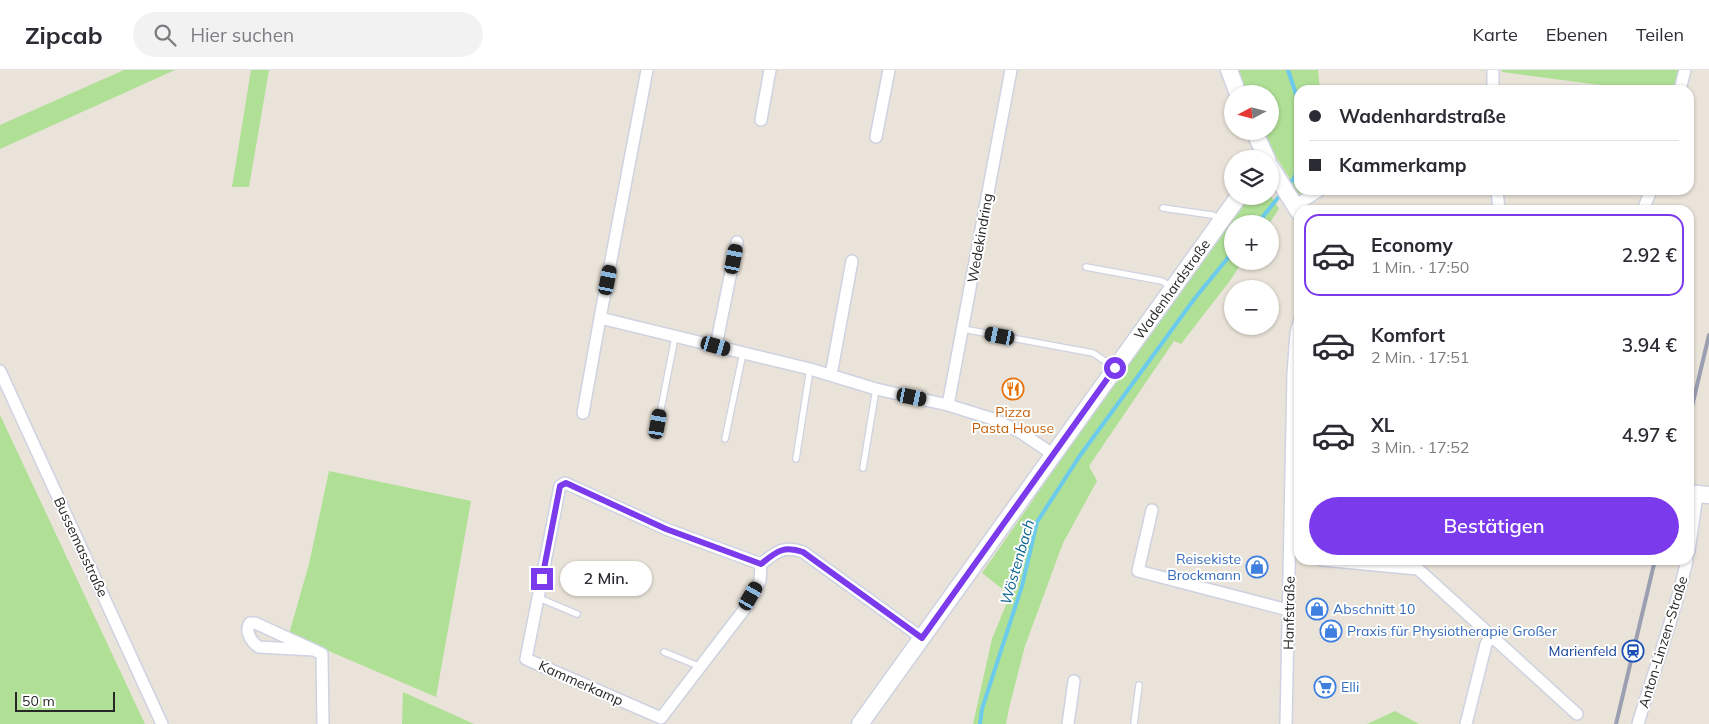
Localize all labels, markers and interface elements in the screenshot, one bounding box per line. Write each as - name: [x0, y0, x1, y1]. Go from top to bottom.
- search box: [133, 12, 483, 57]
- text: Zipcab: [25, 20, 103, 50]
- icon: search: [151, 21, 179, 49]
- text: Hier suchen: [191, 23, 294, 47]
- text: Karte: [1472, 23, 1518, 46]
- text: Ebenen: [1546, 23, 1608, 46]
- text: Teilen: [1636, 23, 1684, 46]
- north arrow: [1224, 85, 1279, 140]
- map controls: [1224, 85, 1279, 335]
- text: Wadenhardstraße: [1339, 104, 1506, 128]
- button: layers: [1224, 150, 1279, 205]
- text: Kammerkamp: [1339, 153, 1467, 177]
- street label: Wedekindring: [963, 192, 997, 284]
- button: +: [1224, 215, 1279, 270]
- icon: car: [1311, 233, 1356, 278]
- text: Economy: [1371, 233, 1453, 257]
- street label: Wadenhardstraße: [1130, 236, 1214, 343]
- car: [723, 243, 744, 275]
- text: 2.92 €: [1622, 243, 1677, 267]
- text: 1 Min. · 17:50: [1371, 257, 1469, 277]
- car: [597, 264, 618, 296]
- button: −: [1224, 280, 1279, 335]
- icon: car: [1311, 323, 1356, 368]
- text: Komfort: [1371, 323, 1445, 347]
- car: [983, 326, 1016, 346]
- text: 3.94 €: [1622, 333, 1677, 357]
- car: [699, 335, 732, 357]
- text: 2 Min. · 17:51: [1371, 347, 1469, 367]
- route start: [1104, 357, 1126, 379]
- restaurant icon: Pizza Pasta House: [1001, 377, 1025, 401]
- car: [895, 387, 928, 407]
- place label: Pizza Pasta House: [972, 403, 1054, 437]
- car: [648, 408, 667, 440]
- icon: car: [1311, 413, 1356, 458]
- text: XL: [1371, 413, 1394, 437]
- text: 4.97 €: [1622, 423, 1677, 447]
- text: 3 Min. · 17:52: [1371, 437, 1469, 457]
- street label: Bussemasstraße: [50, 494, 112, 600]
- button: Bestätigen: [1309, 497, 1679, 555]
- water label: Wöstenbach: [996, 517, 1038, 607]
- place label: Reisekiste Brockmann: [1167, 550, 1241, 584]
- shop icon: Reisekiste Brockmann: [1245, 555, 1269, 579]
- callout: 2 Min.: [560, 562, 652, 596]
- route end: [531, 568, 553, 590]
- text: 2 Min.: [584, 568, 628, 588]
- street label: Anton-Linzen-Straße: [1634, 574, 1692, 710]
- street label: Hanfstraße: [1279, 576, 1299, 650]
- car: [737, 579, 764, 613]
- shop icon: Abschnitt 10: [1305, 597, 1329, 621]
- place label: Abschnitt 10: [1333, 600, 1415, 618]
- shop icon: Praxis für Physiotherapie Großer: [1319, 619, 1343, 643]
- place label: Praxis für Physiotherapie Großer: [1347, 622, 1558, 640]
- station icon: Marienfeld: [1621, 639, 1645, 663]
- place label: Marienfeld: [1548, 642, 1617, 660]
- street label: Kammerkamp: [536, 656, 626, 710]
- supermarket icon: Elli: [1313, 675, 1337, 699]
- place label: Elli: [1341, 678, 1359, 696]
- scale bar: [15, 689, 115, 712]
- text: 50 m: [22, 692, 55, 710]

